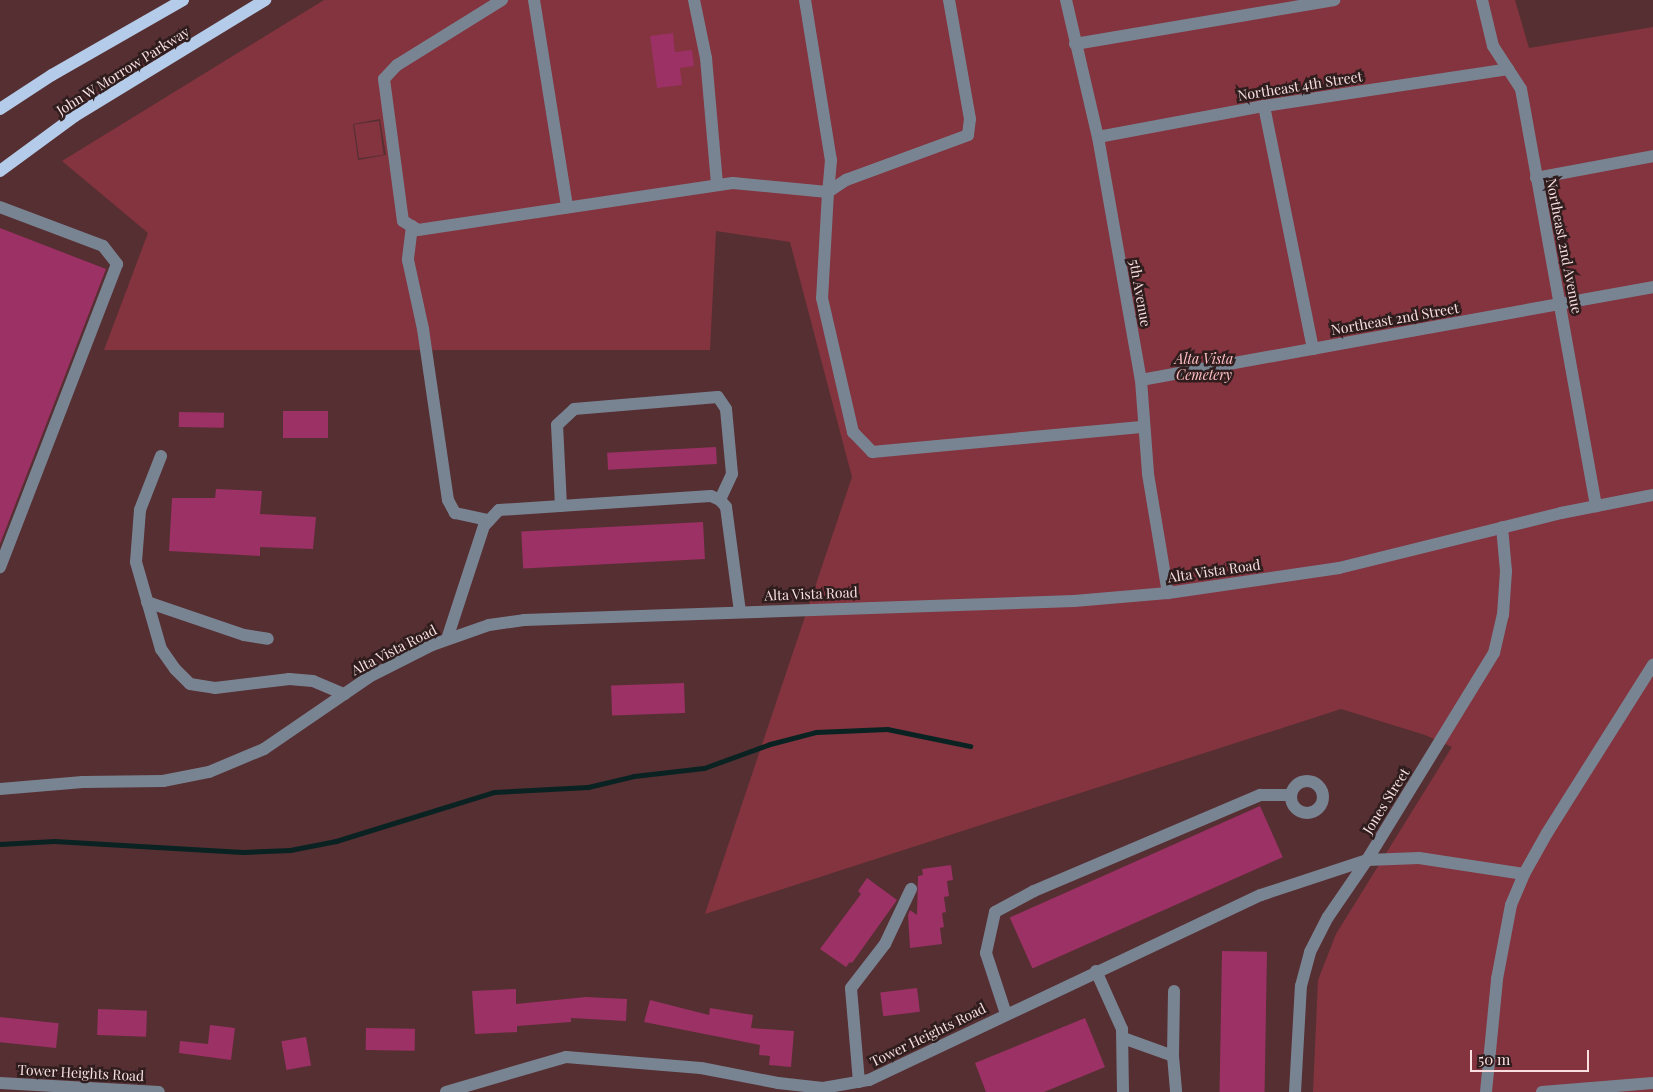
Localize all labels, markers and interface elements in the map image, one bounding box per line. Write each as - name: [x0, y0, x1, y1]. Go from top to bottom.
- street label: John W Morrow Parkway: [53, 23, 193, 119]
- street label: Northeast 4th Street: [1236, 68, 1364, 104]
- street label: Northeast 2nd Avenue: [1543, 176, 1585, 316]
- street label: 5th Avenue: [1126, 258, 1154, 328]
- street label: Northeast 2nd Street: [1330, 299, 1460, 339]
- park label: Alta Vista Cemetery: [1175, 351, 1233, 384]
- street label: Alta Vista Road: [1166, 556, 1262, 586]
- street label: Alta Vista Road: [764, 584, 858, 604]
- street label: Alta Vista Road: [348, 621, 440, 679]
- street label: Jones Street: [1359, 765, 1413, 837]
- street label: Tower Heights Road: [867, 1000, 989, 1070]
- scale bar: [1473, 1040, 1592, 1072]
- text: 50 m: [1478, 1049, 1510, 1069]
- street label: Tower Heights Road: [17, 1061, 145, 1085]

